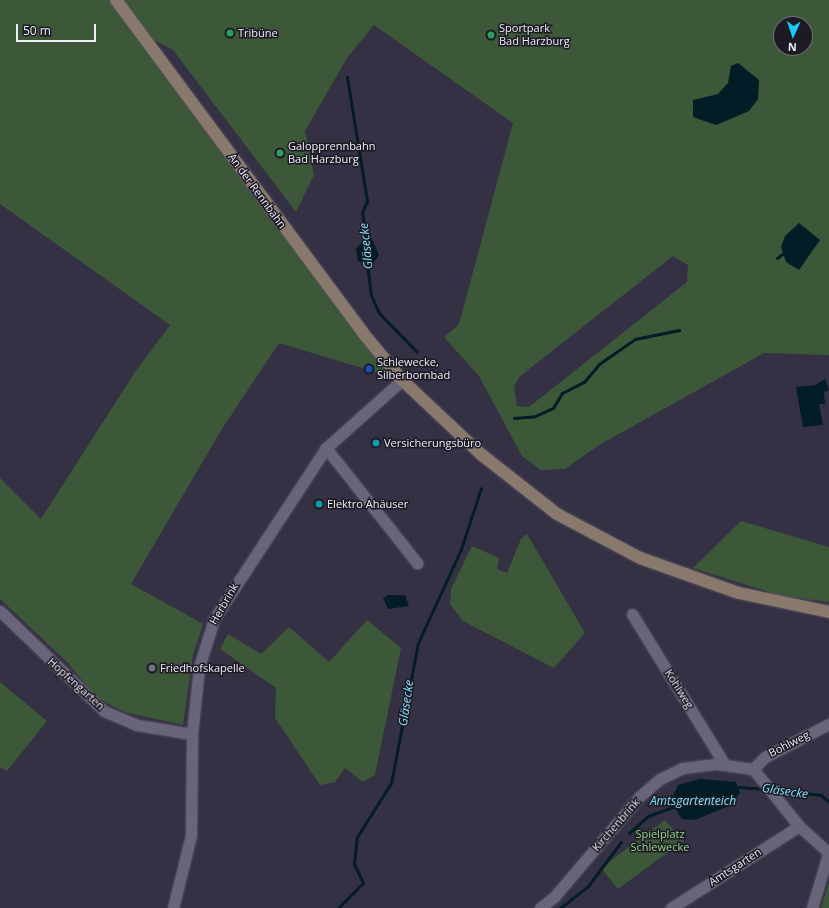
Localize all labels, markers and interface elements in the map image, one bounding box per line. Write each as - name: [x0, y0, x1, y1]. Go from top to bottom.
- scale bar: [18, 16, 98, 42]
- north arrow: [773, 16, 813, 56]
- text: 50 m: [23, 22, 51, 39]
- place label: Sportpark Bad Harzburg: [499, 22, 570, 48]
- place label: Tribüne: [238, 26, 278, 40]
- marker: Tribüne: [225, 28, 235, 38]
- marker: Sportpark Bad Harzburg: [486, 30, 496, 40]
- text: N: [788, 40, 797, 55]
- place label: Galopprennbahn Bad Harzburg: [288, 140, 375, 166]
- marker: Galopprennbahn Bad Harzburg: [275, 148, 285, 158]
- street label: An der Rennbahn: [225, 151, 289, 231]
- water label: Gläsecke: [356, 222, 376, 270]
- place label: Schlewecke, Silberbornbad: [377, 356, 450, 382]
- marker: Schlewecke, Silberbornbad: [364, 364, 374, 374]
- place label: Versicherungsbüro: [384, 436, 481, 450]
- marker: Versicherungsbüro: [371, 438, 381, 448]
- place label: Elektro Ahäuser: [327, 497, 408, 511]
- marker: Elektro Ahäuser: [314, 499, 324, 509]
- street label: Herbrink: [207, 581, 241, 627]
- street label: Hopfengarten: [45, 655, 107, 713]
- place label: Friedhofskapelle: [160, 661, 245, 675]
- marker: Friedhofskapelle: [147, 663, 157, 673]
- street label: Kohlweg: [662, 667, 696, 711]
- water label: Gläsecke: [396, 679, 416, 727]
- street label: Bohlweg: [766, 728, 812, 760]
- water label: Gläsecke: [761, 781, 809, 801]
- water label: Amtsgartenteich: [650, 794, 736, 808]
- street label: Kirchenbrink: [590, 796, 642, 854]
- park label: Spielplatz Schlewecke: [631, 828, 689, 854]
- street label: Amtsgarten: [706, 845, 764, 889]

